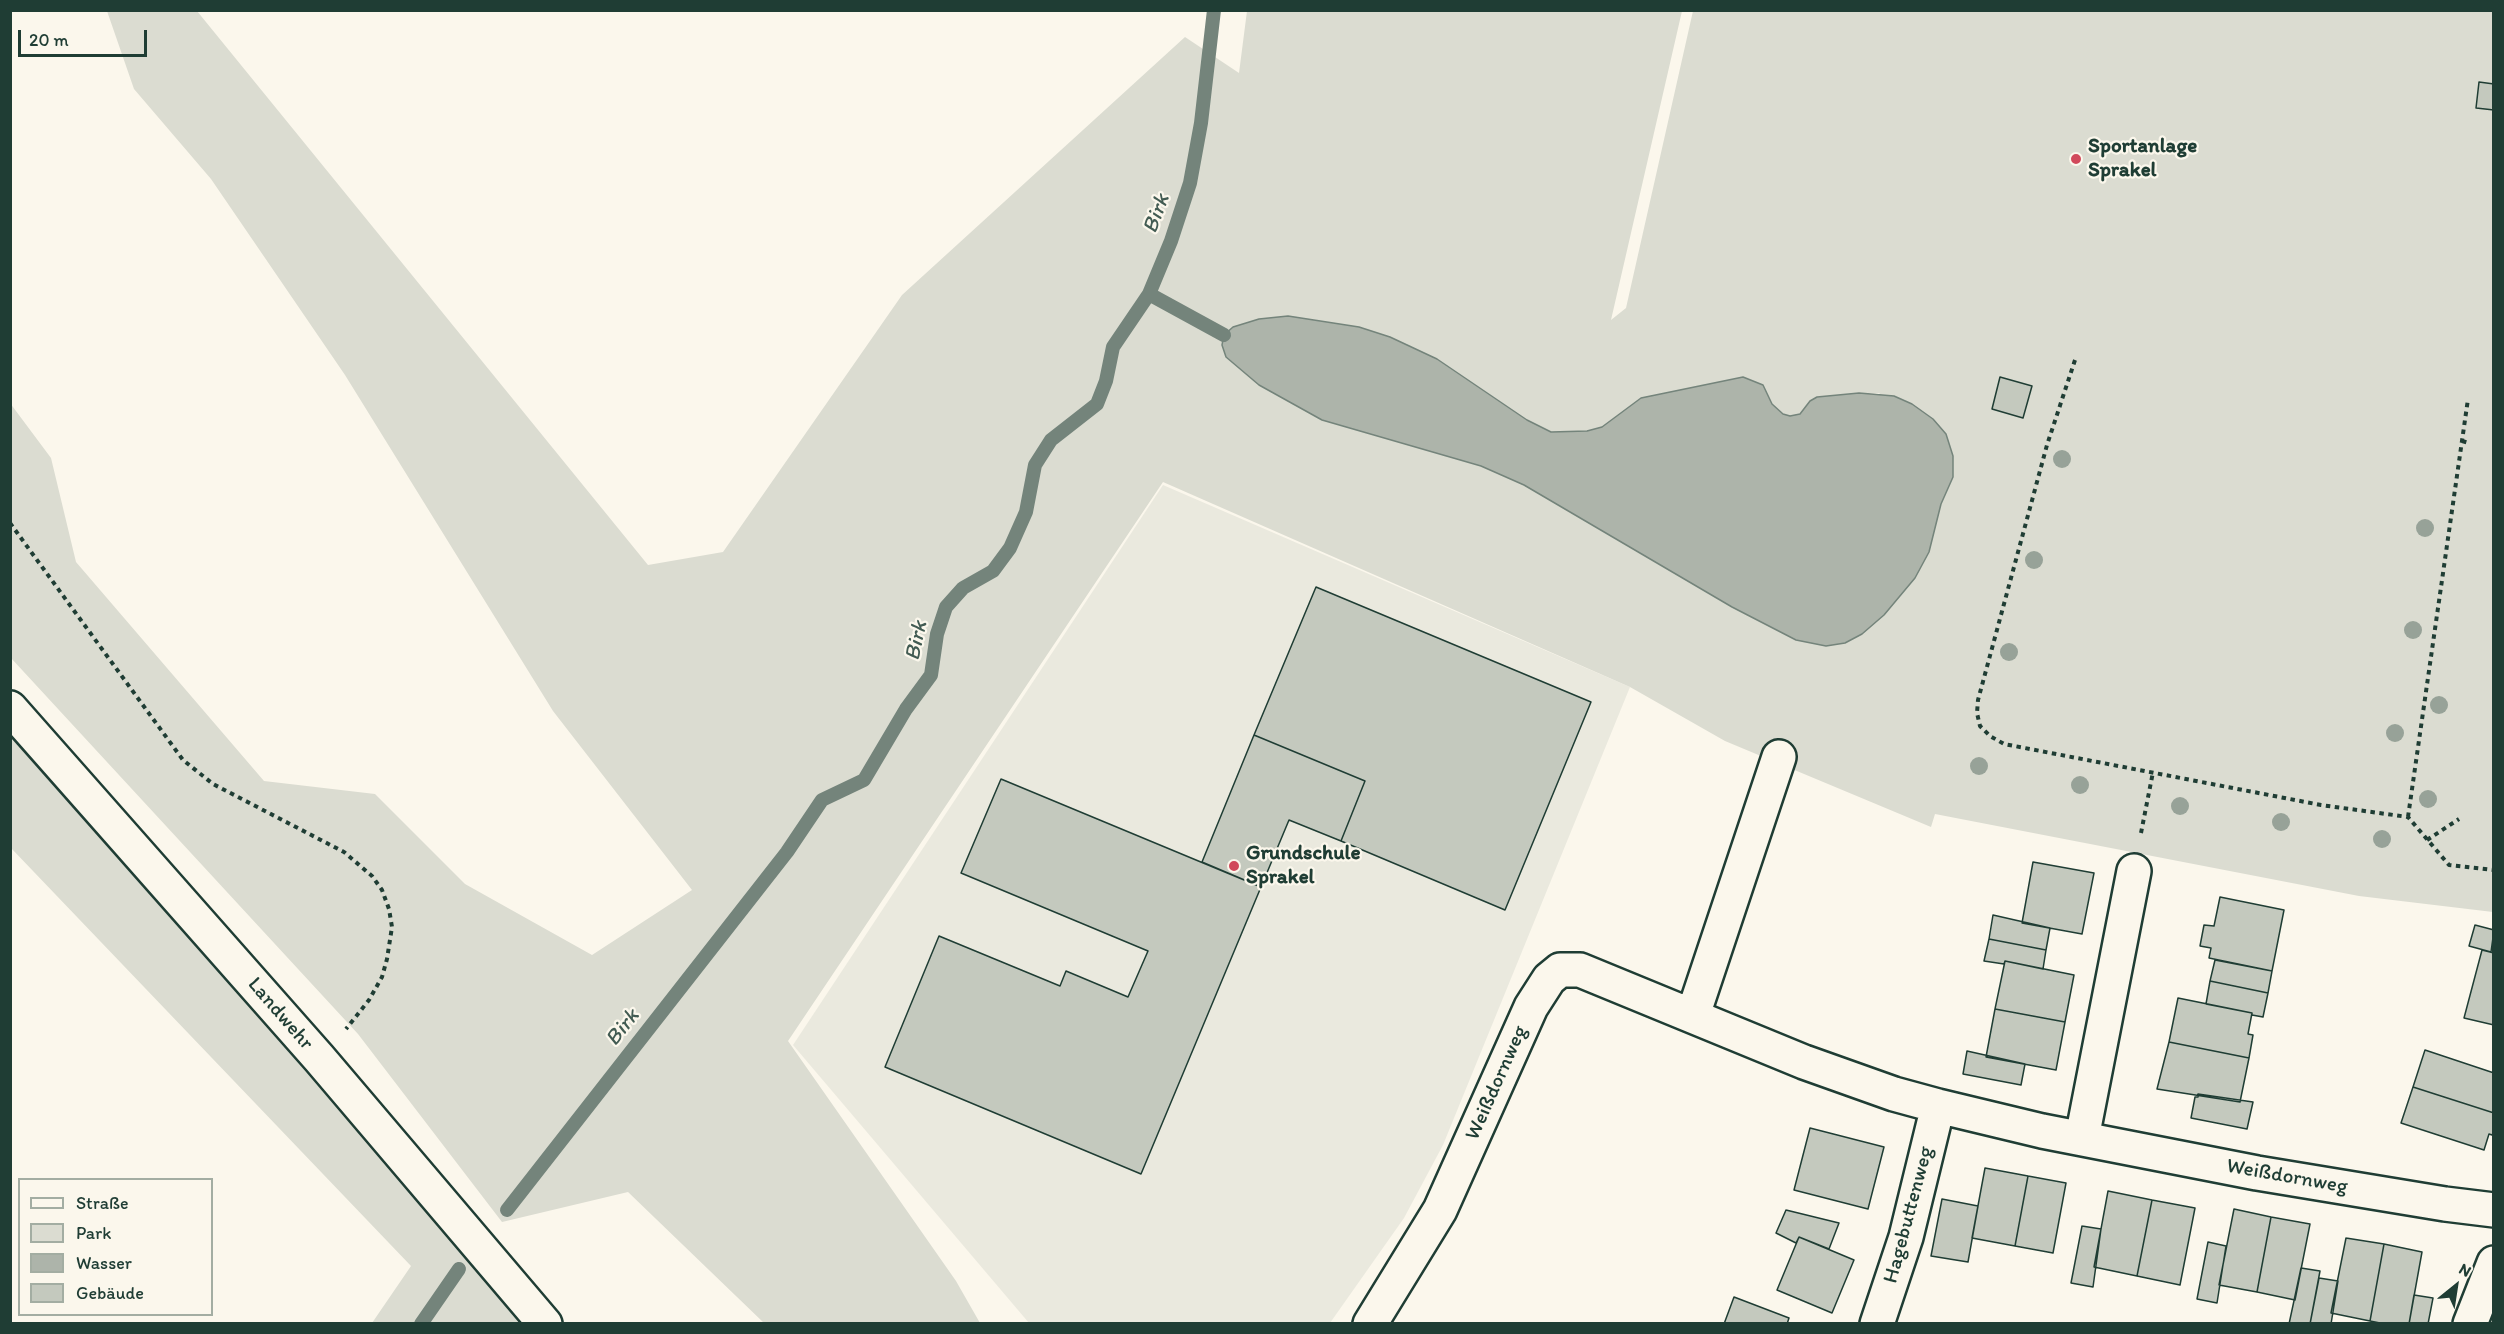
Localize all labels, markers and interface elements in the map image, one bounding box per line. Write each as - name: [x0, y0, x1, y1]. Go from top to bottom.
- scale bar: [21, 18, 150, 56]
- text: 20 m: [29, 29, 69, 51]
- place label: Sportanlage Sprakel: [2088, 134, 2197, 184]
- marker: Sportanlage Sprakel: [2069, 152, 2083, 166]
- water label: Birk: [1138, 191, 1176, 237]
- water label: Birk: [900, 619, 934, 663]
- place label: Grundschule Sprakel: [1246, 841, 1361, 891]
- marker: Grundschule Sprakel: [1227, 859, 1241, 873]
- street label: Landwehr: [242, 972, 318, 1056]
- water label: Birk: [600, 1004, 646, 1052]
- street label: Weißdornweg: [1461, 1022, 1533, 1144]
- street label: Hagebuttenweg: [1879, 1144, 1939, 1286]
- street label: Weißdornweg: [2224, 1154, 2350, 1200]
- legend: [18, 1178, 213, 1316]
- text: Straße: [76, 1192, 129, 1214]
- text: Park: [76, 1222, 111, 1244]
- text: Wasser: [76, 1252, 132, 1274]
- north arrow: [2426, 1256, 2486, 1316]
- text: N: [2456, 1259, 2475, 1281]
- text: Gebäude: [76, 1282, 144, 1304]

